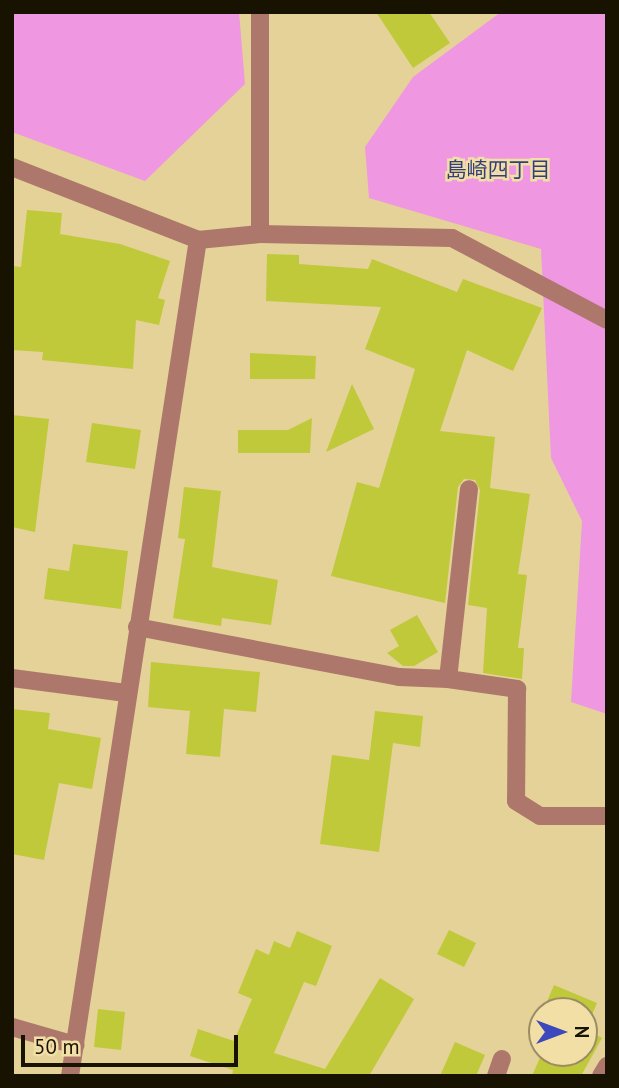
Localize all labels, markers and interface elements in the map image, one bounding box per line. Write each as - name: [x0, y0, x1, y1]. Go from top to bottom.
- district label: 島崎四丁目: [446, 157, 550, 183]
- north arrow: [528, 997, 598, 1067]
- scale bar: [24, 1021, 242, 1066]
- text: N: [570, 1026, 594, 1038]
- text: 50 m: [34, 1033, 80, 1060]

